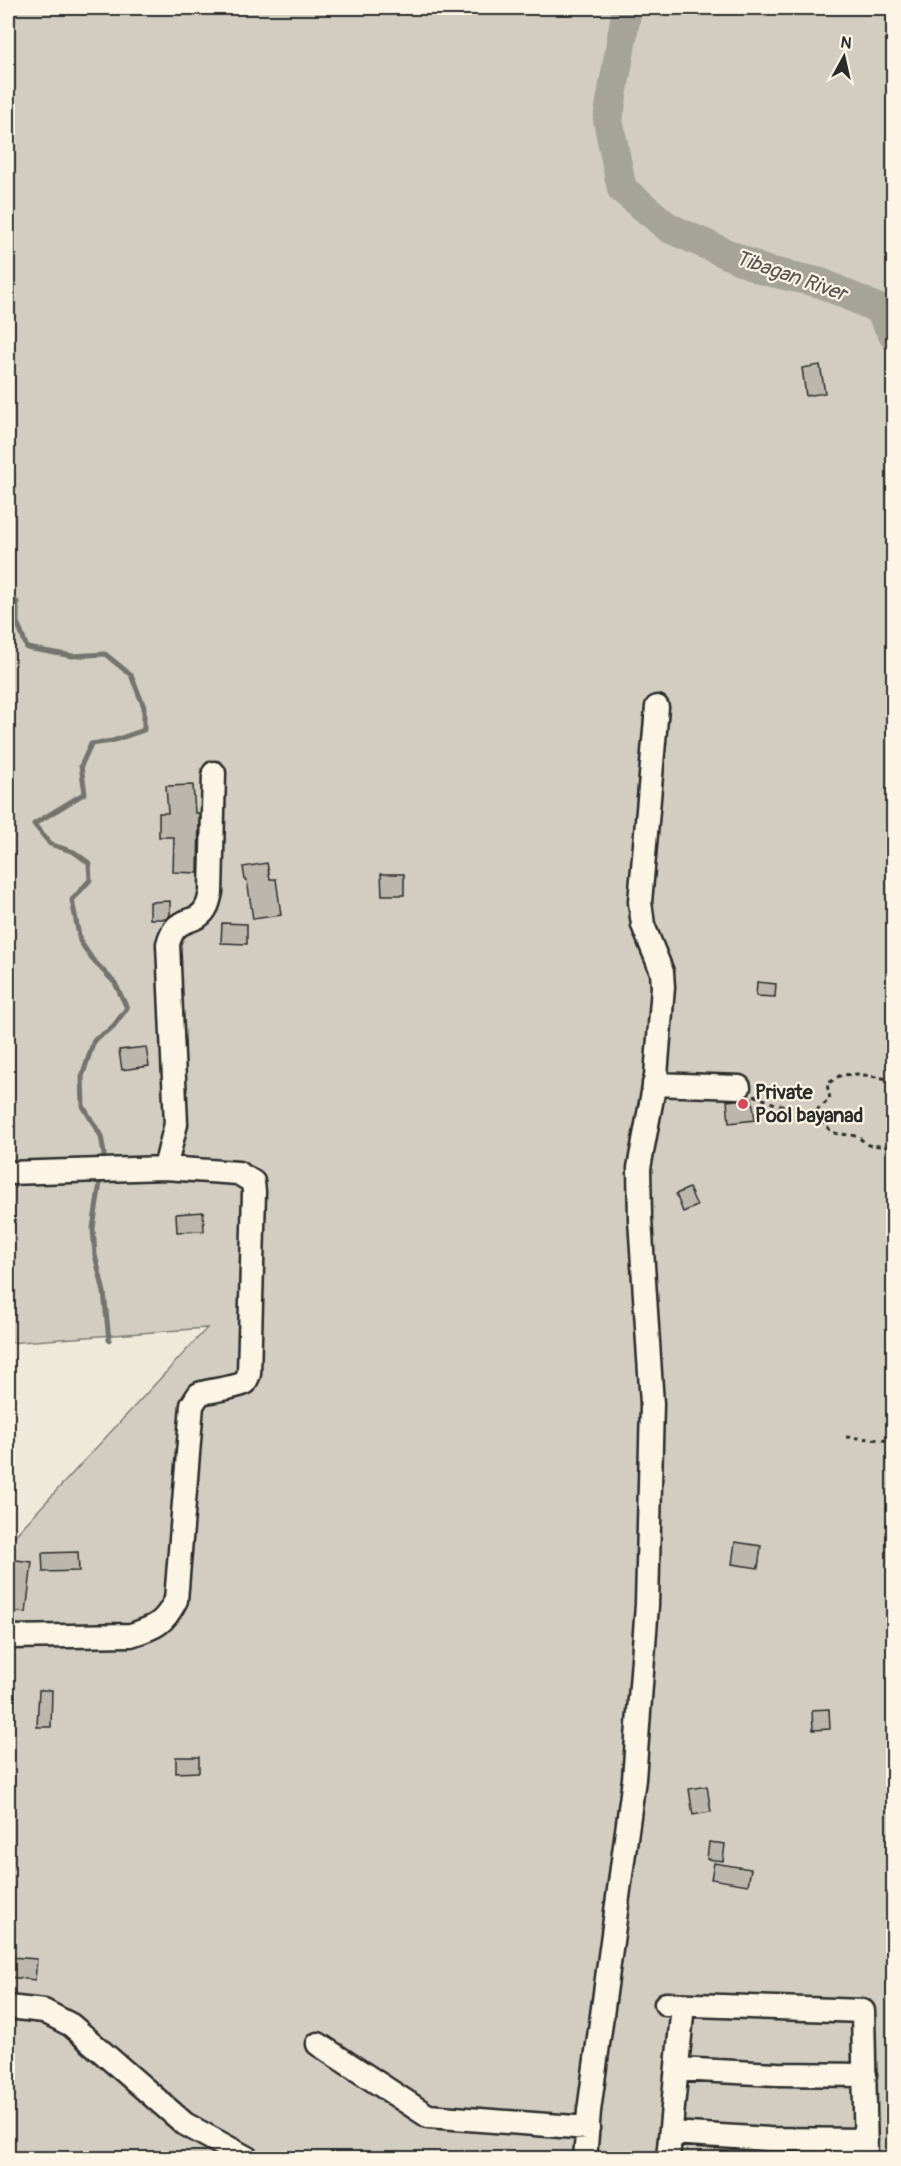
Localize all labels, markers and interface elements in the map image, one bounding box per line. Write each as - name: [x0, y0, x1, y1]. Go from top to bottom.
- north arrow: [814, 27, 874, 87]
- text: N: [839, 32, 853, 54]
- water label: Tibagan River: [732, 244, 852, 308]
- place label: Private Pool bayanad: [755, 1080, 863, 1128]
- marker: Private Pool bayanad: [736, 1097, 750, 1111]

